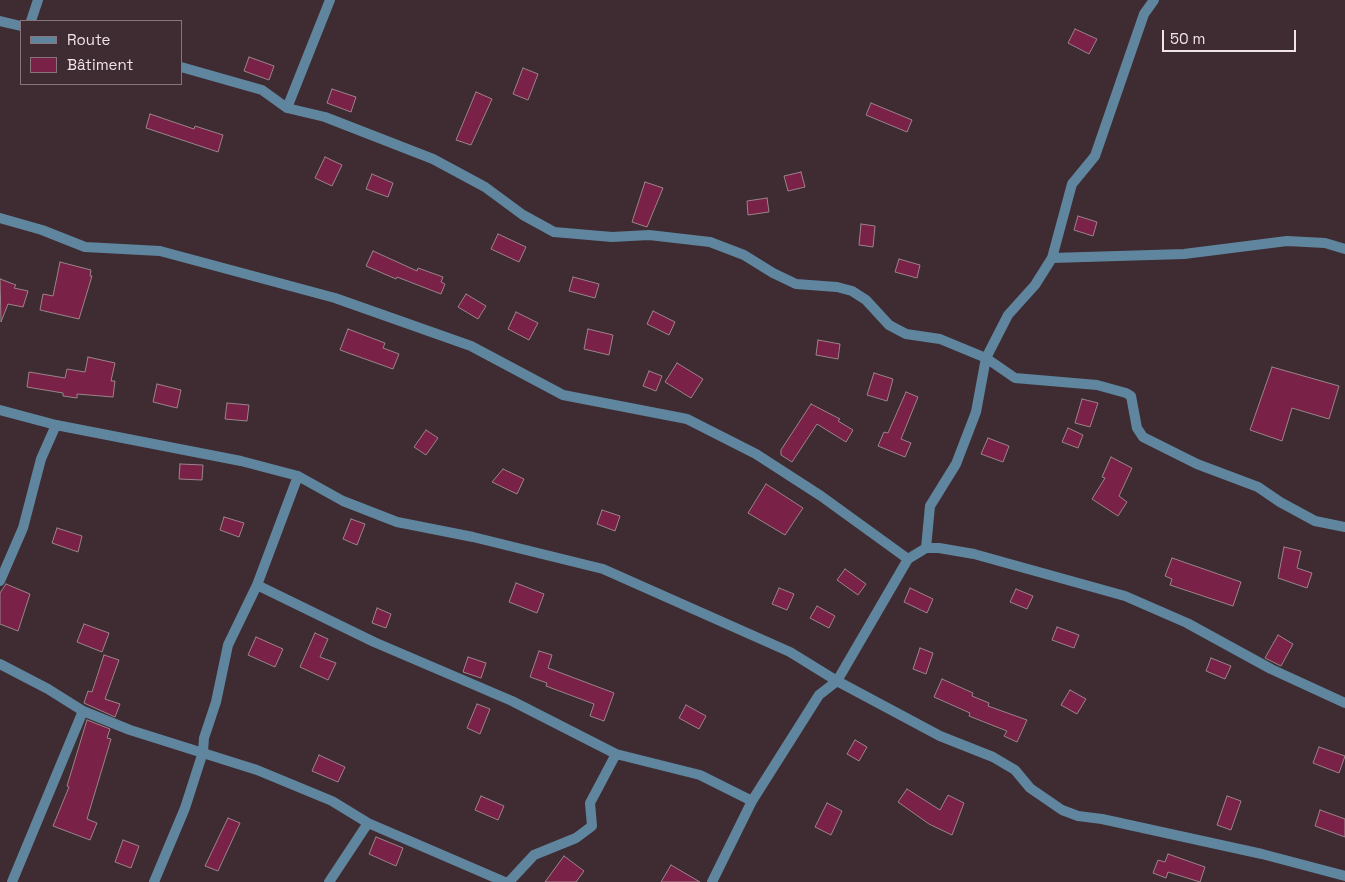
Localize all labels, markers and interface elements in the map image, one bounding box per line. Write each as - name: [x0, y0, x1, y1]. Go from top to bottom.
- legend: [20, 20, 182, 85]
- scale bar: [1165, 20, 1299, 52]
- text: 50 m: [1170, 29, 1205, 48]
- text: Route: [67, 30, 110, 49]
- text: Bâtiment: [67, 55, 133, 74]

